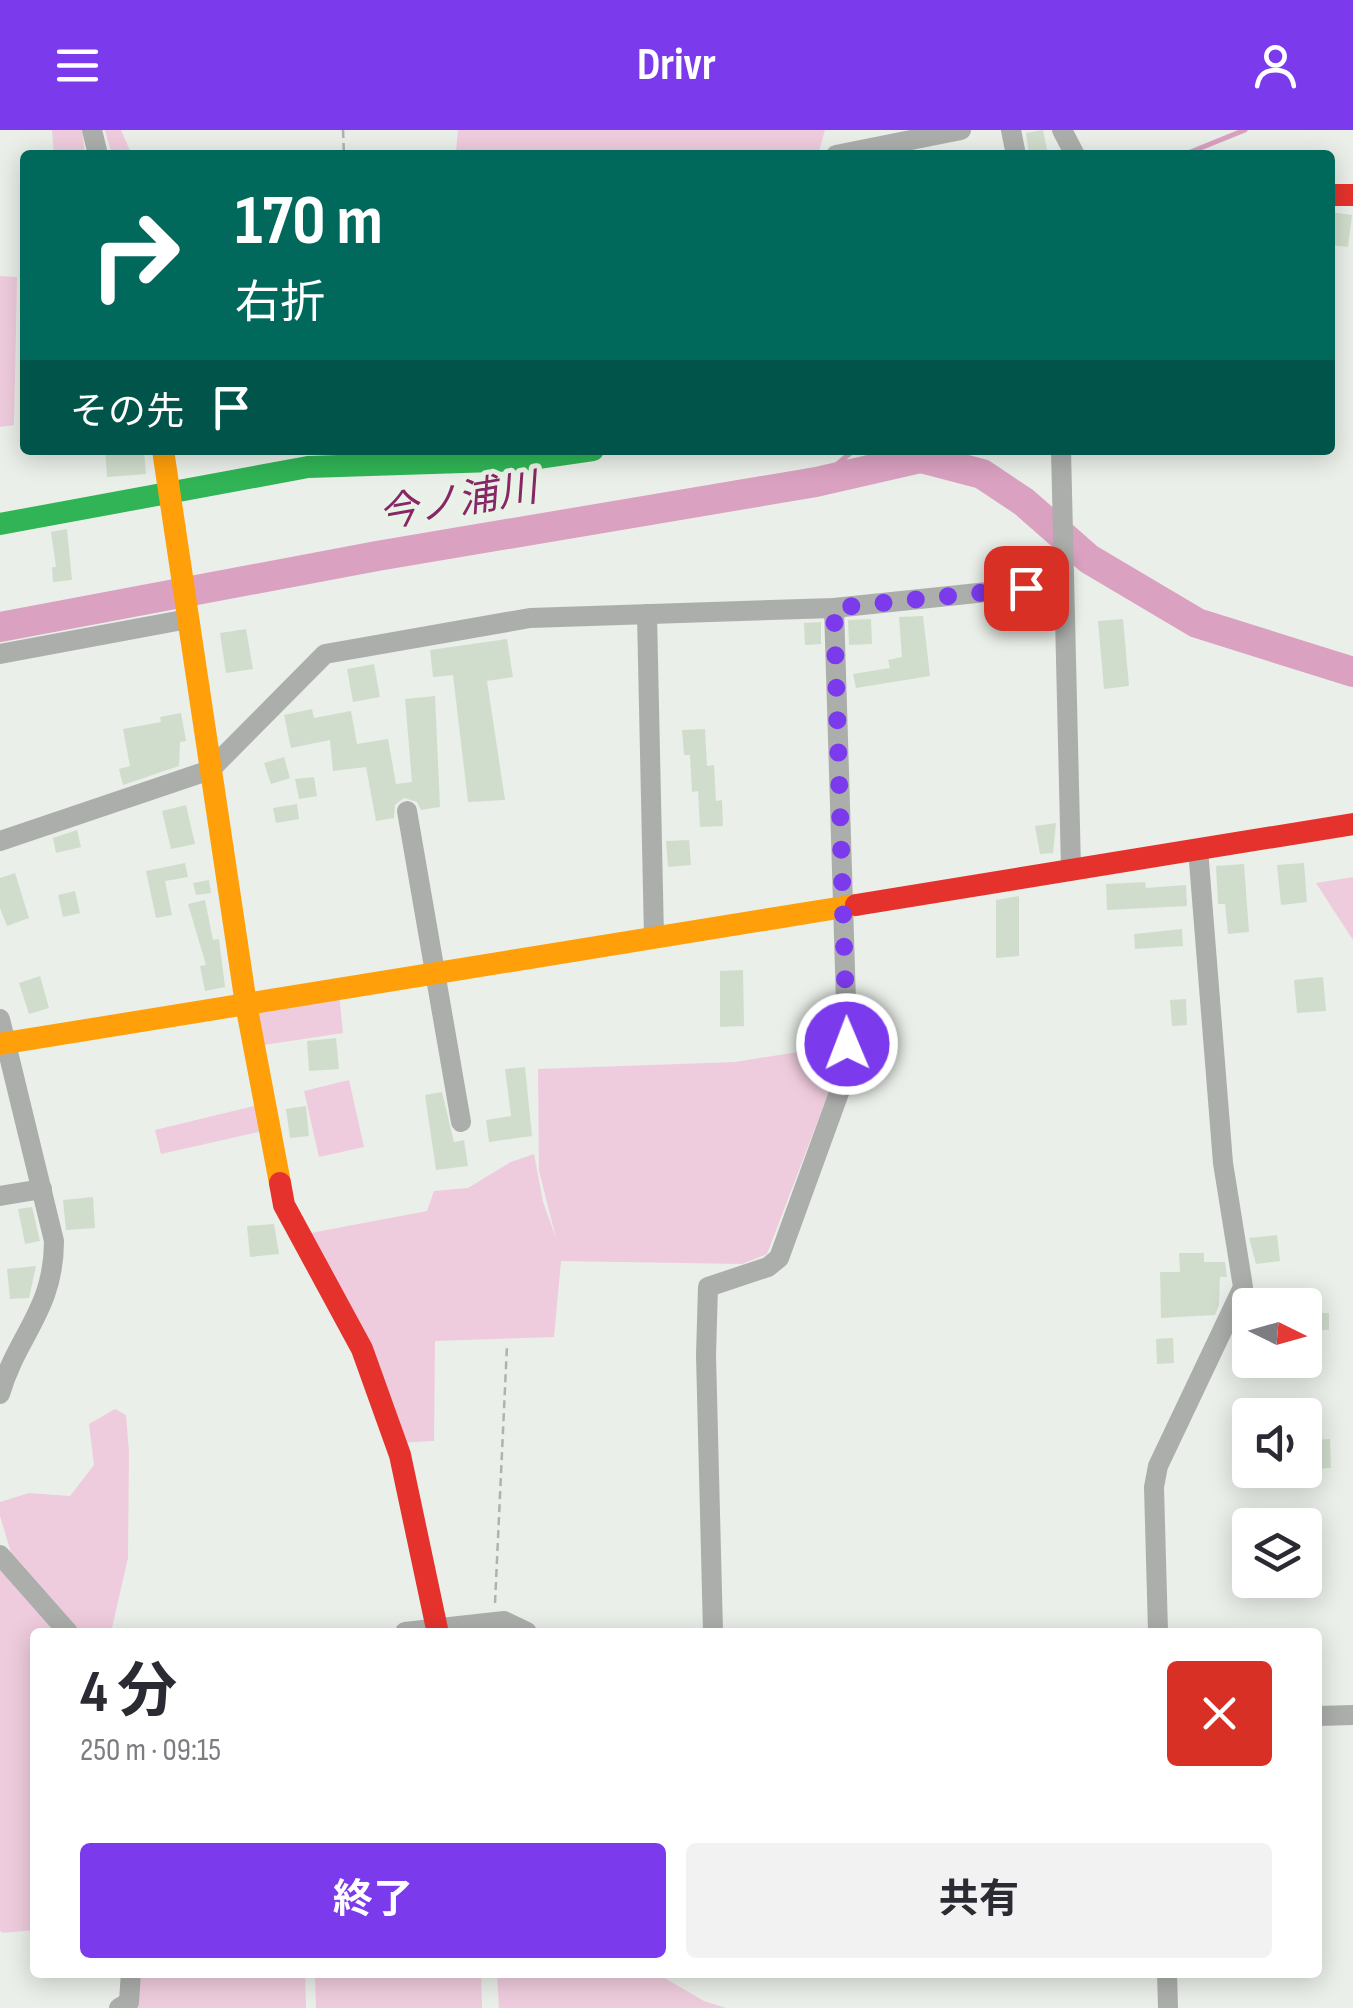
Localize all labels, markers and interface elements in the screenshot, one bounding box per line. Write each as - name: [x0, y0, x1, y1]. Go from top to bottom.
- icon: menu: [50, 38, 105, 93]
- text: Drivr: [637, 38, 716, 93]
- icon: person: [1248, 38, 1303, 93]
- text: 170 m: [235, 180, 383, 264]
- icon: right: [70, 190, 200, 320]
- text: 右折: [235, 276, 325, 331]
- icon: arrive: [204, 380, 259, 435]
- text: その先: [70, 390, 184, 435]
- water label: 今ノ浦川: [375, 464, 545, 540]
- pin: [984, 546, 1069, 631]
- icon: arrive: [999, 561, 1054, 616]
- position arrow: [795, 992, 899, 1096]
- north arrow: [1232, 1288, 1322, 1378]
- map controls: [1232, 1288, 1322, 1598]
- button: sound: [1232, 1398, 1322, 1488]
- button: layers: [1232, 1508, 1322, 1598]
- text: 4 分: [80, 1657, 177, 1729]
- button: close: [1167, 1661, 1272, 1766]
- text: 250 m · 09:15: [80, 1731, 221, 1770]
- button: 終了: [80, 1843, 666, 1958]
- button: 共有: [686, 1843, 1272, 1958]

